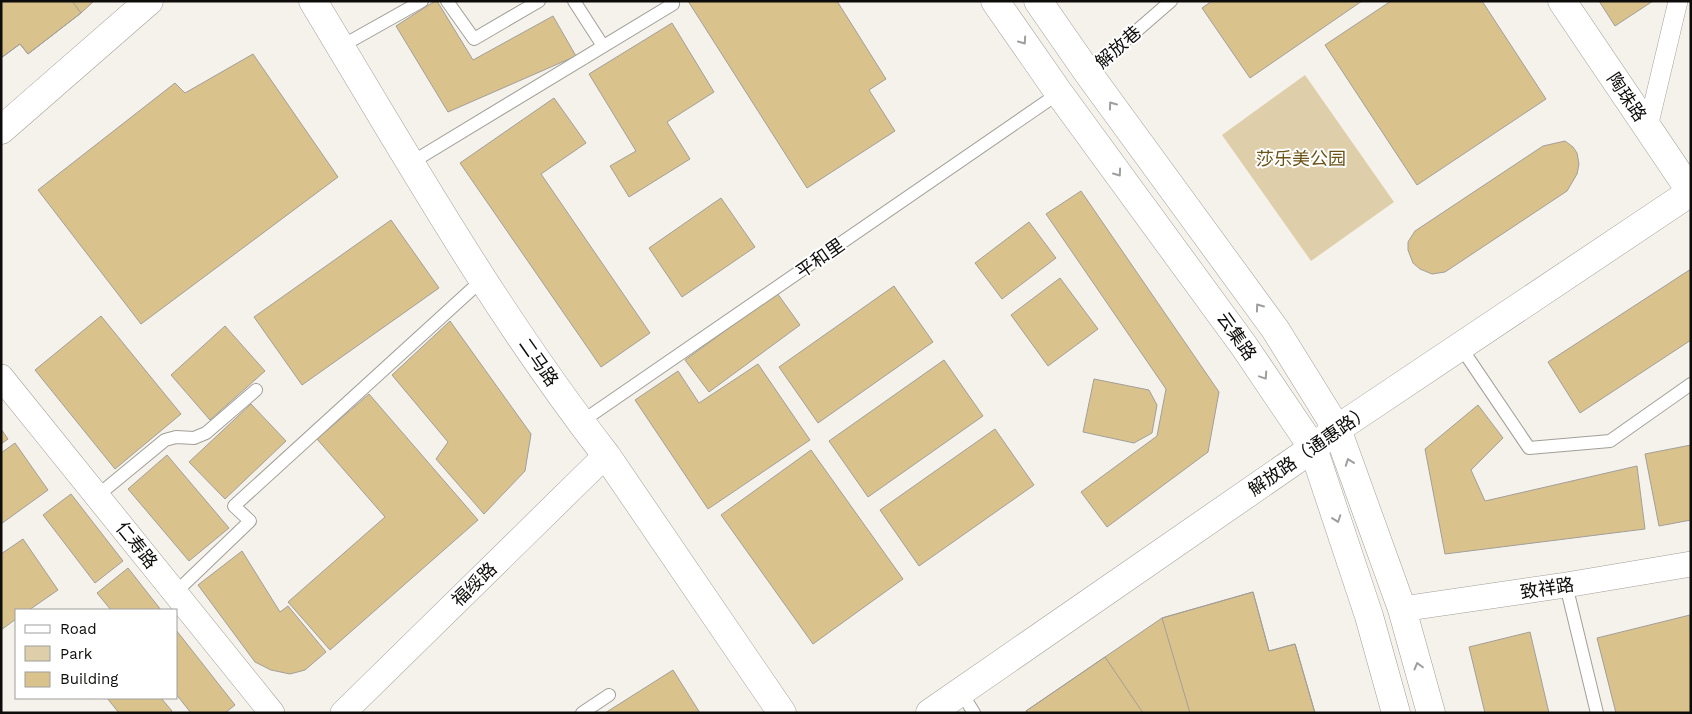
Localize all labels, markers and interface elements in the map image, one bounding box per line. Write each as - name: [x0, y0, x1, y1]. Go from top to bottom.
- street label: 解放巷: [1091, 21, 1145, 73]
- one-way arrow: [1017, 35, 1026, 45]
- street label: 陶珠路: [1603, 69, 1651, 125]
- one-way arrow: [1109, 102, 1117, 111]
- park label: 莎乐美公园: [1256, 148, 1346, 169]
- one-way arrow: [1112, 167, 1121, 177]
- street label: 平和里: [792, 234, 848, 282]
- one-way arrow: [1256, 303, 1265, 313]
- street label: 云集路: [1213, 308, 1261, 364]
- street label: 二马路: [515, 334, 563, 390]
- one-way arrow: [1258, 370, 1267, 379]
- street label: 解放路（通惠路）: [1244, 400, 1374, 500]
- one-way arrow: [1345, 458, 1355, 467]
- one-way arrow: [1331, 515, 1341, 523]
- street label: 仁寿路: [112, 517, 162, 573]
- street label: 福绥路: [447, 558, 501, 610]
- street label: 致祥路: [1519, 573, 1575, 603]
- legend: [15, 609, 178, 699]
- text: Road: [60, 620, 97, 638]
- text: Park: [60, 645, 93, 663]
- one-way arrow: [1413, 661, 1424, 670]
- text: Building: [60, 670, 118, 688]

